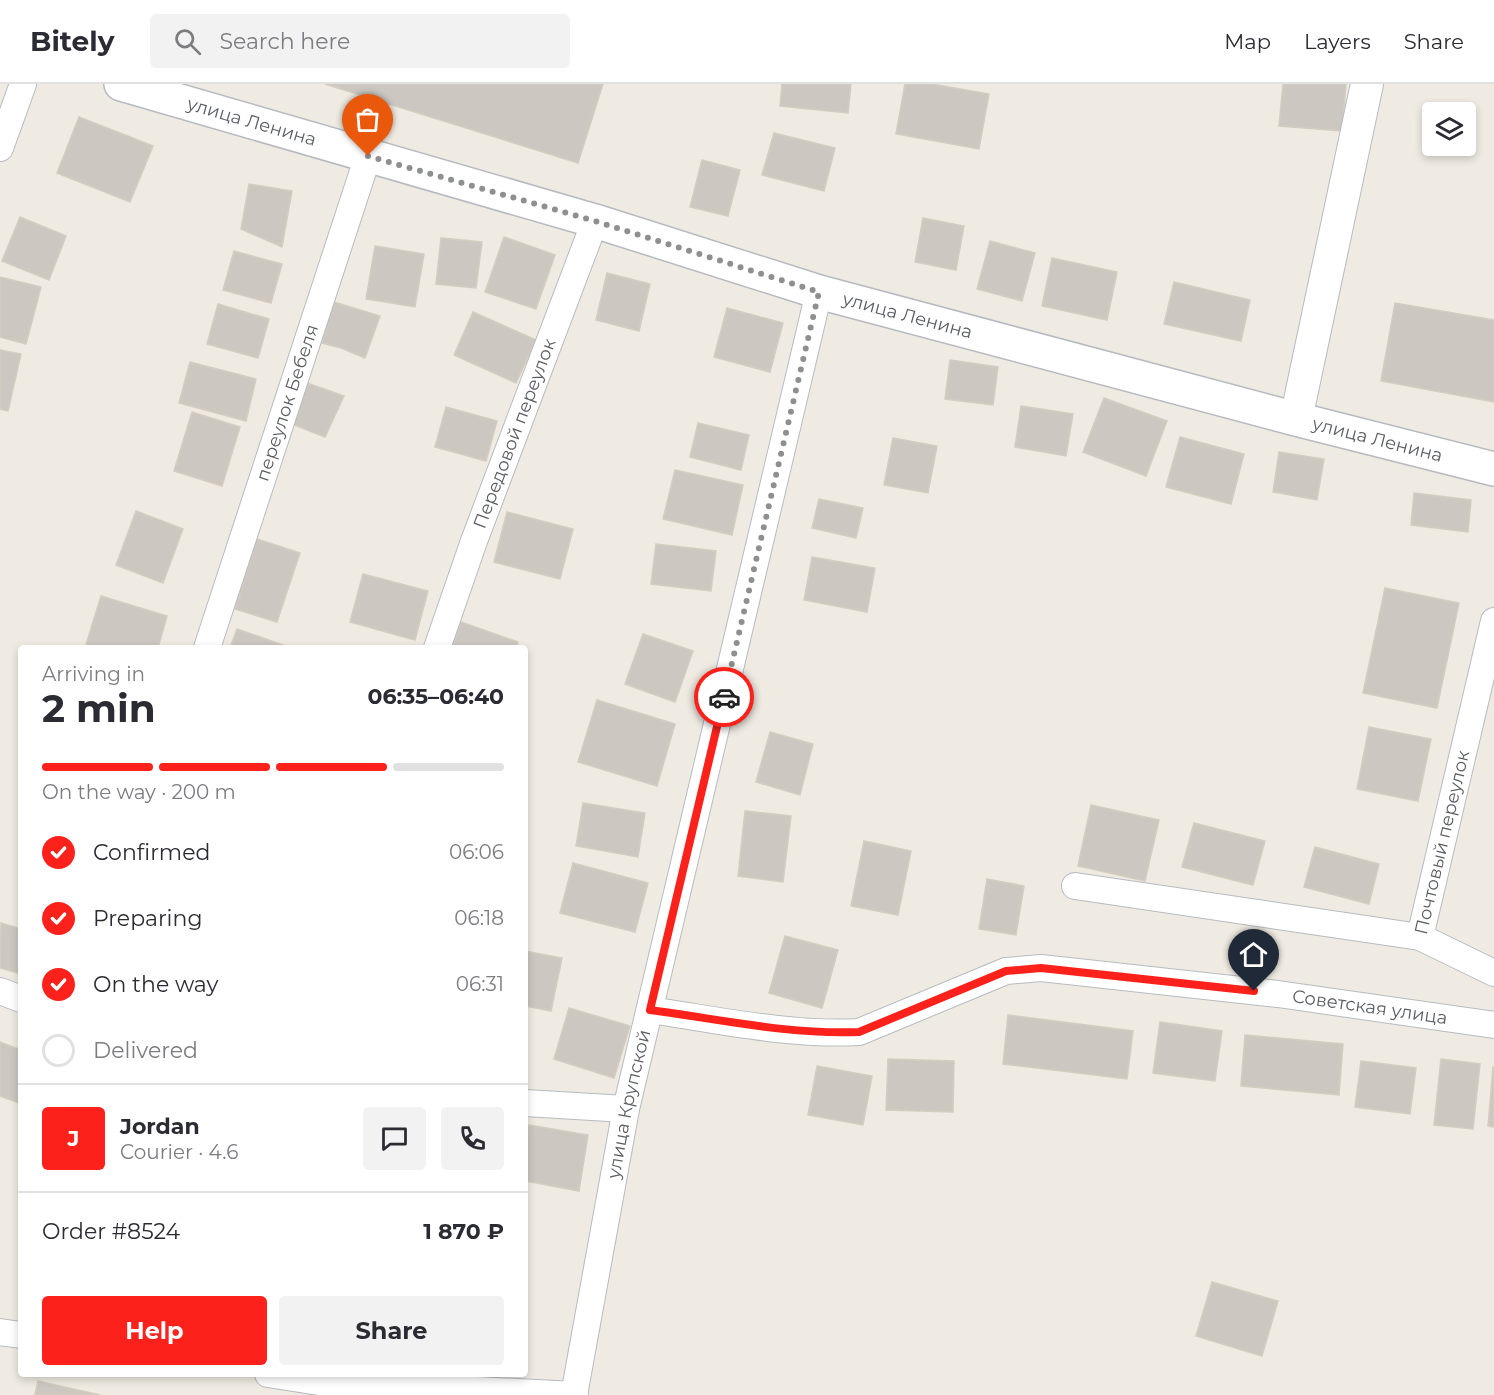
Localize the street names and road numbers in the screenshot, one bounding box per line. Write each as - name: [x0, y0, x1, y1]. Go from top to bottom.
- street label: улица Ленина: [184, 92, 319, 151]
- street label: улица Ленина: [839, 288, 975, 343]
- street label: переулок Бебеля: [251, 322, 323, 484]
- street label: Передовой переулок: [469, 335, 561, 532]
- street label: улица Ленина: [1309, 412, 1445, 467]
- street label: Почтовый переулок: [1410, 748, 1474, 937]
- street label: Советская улица: [1291, 985, 1449, 1029]
- street label: улица Крупской: [602, 1027, 655, 1181]

